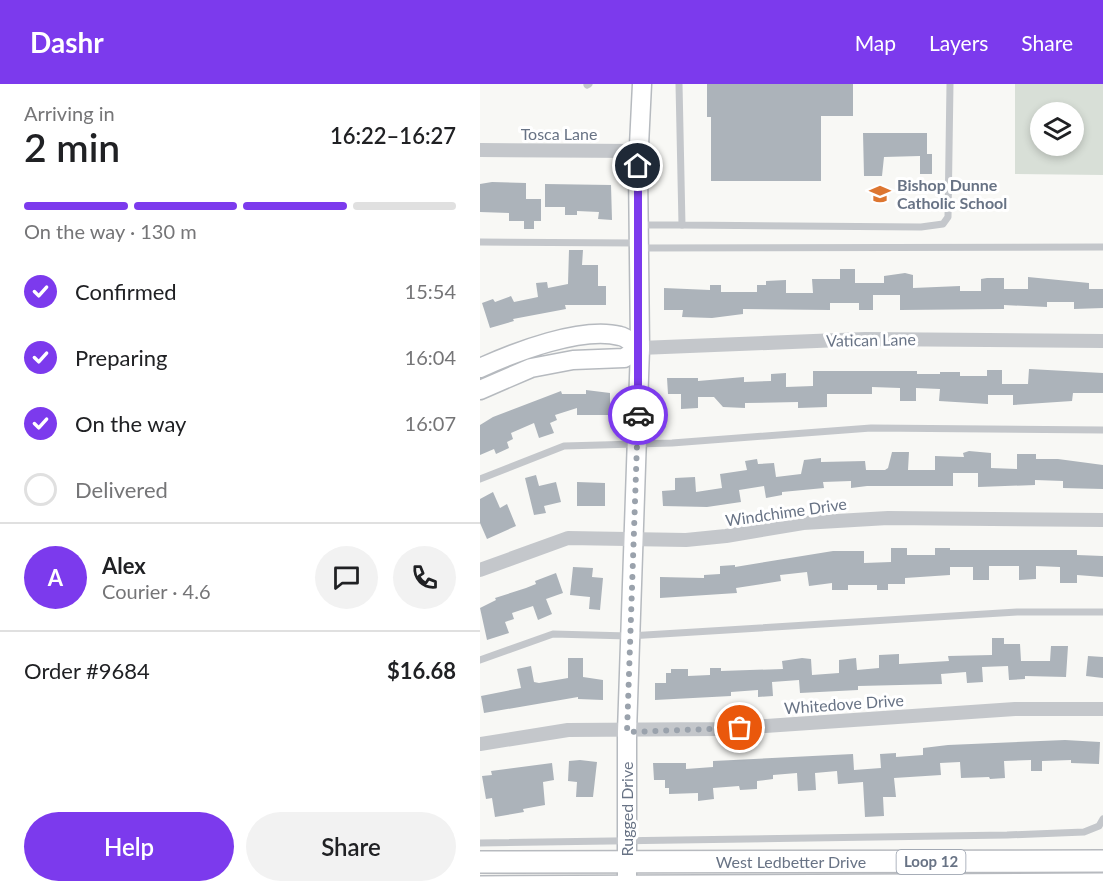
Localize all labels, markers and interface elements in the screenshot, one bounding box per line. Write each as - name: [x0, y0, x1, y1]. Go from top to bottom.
- text: Dashr: [30, 25, 104, 59]
- text: Map: [855, 30, 896, 55]
- text: Layers: [929, 30, 988, 55]
- text: Share: [1021, 30, 1073, 55]
- text: Arriving in: [24, 101, 115, 125]
- map controls: [1030, 102, 1084, 156]
- button: layers: [1030, 102, 1084, 156]
- text: 16:22–16:27: [330, 122, 456, 149]
- text: 2 min: [24, 124, 120, 170]
- street label: Tosca Lane: [521, 124, 597, 143]
- pin: [612, 140, 663, 191]
- icon: home: [621, 149, 654, 182]
- place label: Bishop Dunne Catholic School: [897, 175, 1007, 212]
- school or university icon: Bishop Dunne Catholic School: [868, 182, 892, 206]
- text: On the way · 130 m: [24, 219, 197, 243]
- icon: check: [24, 275, 57, 308]
- text: Confirmed: [75, 278, 177, 305]
- text: 15:54: [405, 279, 456, 303]
- street label: Vatican Lane: [826, 329, 916, 350]
- icon: check: [24, 341, 57, 374]
- text: Preparing: [75, 344, 167, 371]
- text: 16:04: [405, 345, 456, 369]
- courier: [608, 385, 668, 445]
- icon: car: [622, 399, 655, 432]
- icon: check: [24, 407, 57, 440]
- text: On the way: [75, 410, 186, 437]
- text: 16:07: [405, 411, 456, 435]
- text: Delivered: [75, 476, 168, 503]
- street label: Windchime Drive: [724, 494, 848, 529]
- button: chat: [315, 546, 378, 609]
- button: phone: [393, 546, 456, 609]
- text: Alex: [102, 552, 146, 579]
- text: A: [48, 564, 63, 591]
- text: Courier · 4.6: [102, 579, 211, 603]
- text: Order #9684: [24, 657, 150, 684]
- text: $16.68: [387, 657, 456, 684]
- street label: Whitedove Drive: [783, 690, 904, 717]
- pin: [714, 702, 765, 753]
- icon: bag: [723, 711, 756, 744]
- street label: Rugged Drive: [617, 762, 636, 856]
- button: Help: [24, 812, 234, 881]
- button: Share: [246, 812, 456, 881]
- road number: Loop 12: [896, 850, 966, 874]
- street label: West Ledbetter Drive: [716, 852, 866, 871]

